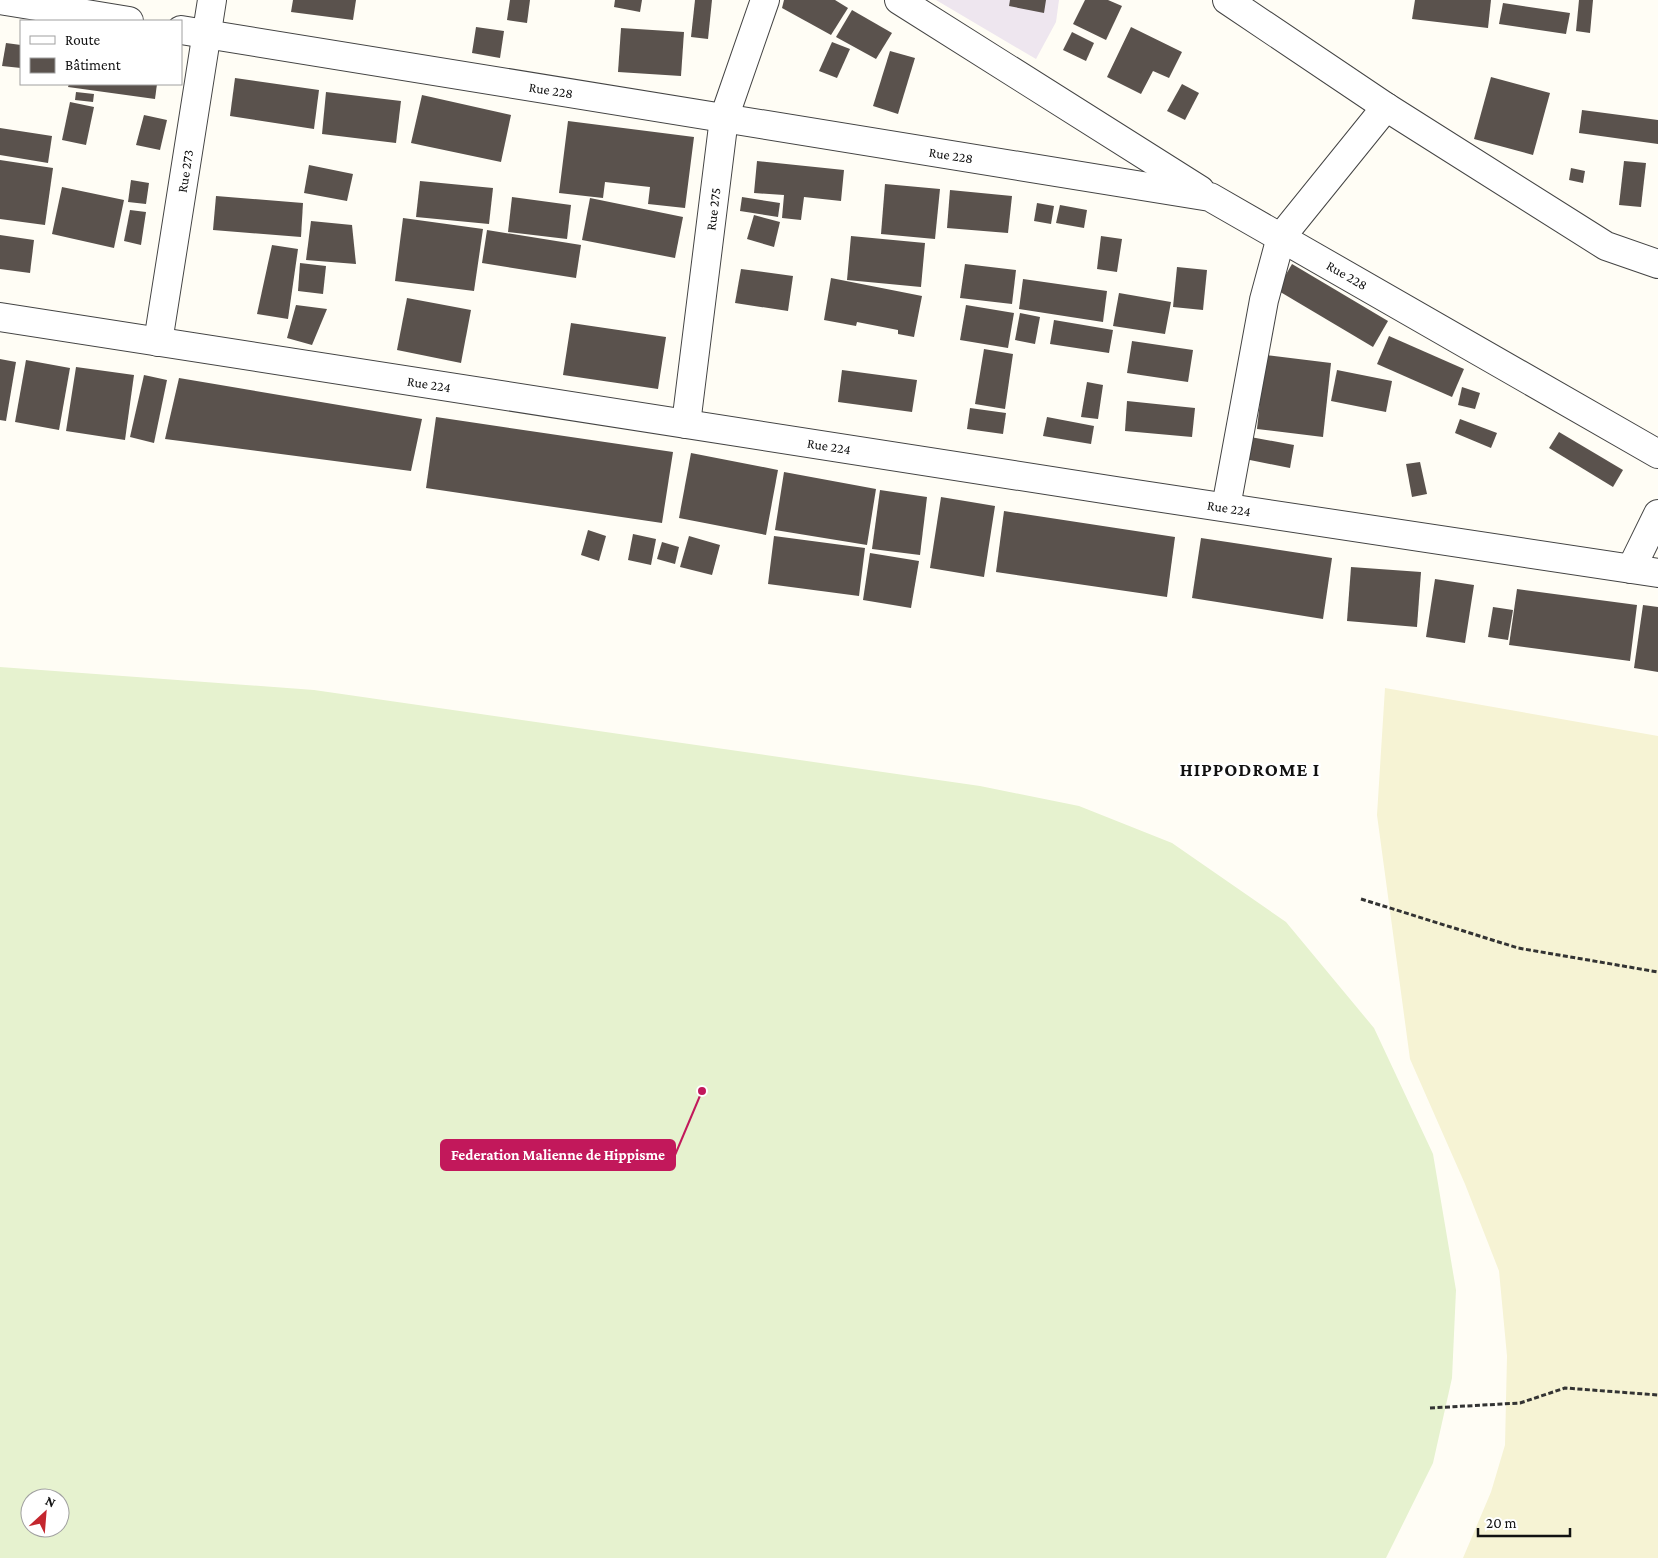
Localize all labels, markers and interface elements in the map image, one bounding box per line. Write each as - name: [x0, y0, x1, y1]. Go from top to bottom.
- legend: [20, 20, 182, 85]
- text: Route: [65, 32, 100, 48]
- text: Bâtiment: [65, 57, 122, 73]
- street label: Rue 228: [528, 79, 574, 101]
- street label: Rue 228: [928, 144, 974, 166]
- street label: Rue 273: [174, 148, 196, 194]
- street label: Rue 275: [702, 187, 724, 231]
- street label: Rue 228: [1324, 257, 1370, 293]
- street label: Rue 224: [406, 373, 452, 395]
- street label: Rue 224: [806, 435, 852, 457]
- street label: Rue 224: [1206, 497, 1252, 519]
- district label: HIPPODROME I: [1180, 759, 1320, 780]
- callout: Federation Malienne de Hippisme: [441, 1140, 675, 1170]
- text: Federation Malienne de Hippisme: [451, 1147, 665, 1163]
- north arrow: [20, 1488, 70, 1538]
- text: N: [43, 1492, 59, 1511]
- scale bar: [1478, 1506, 1570, 1538]
- text: 20 m: [1486, 1515, 1517, 1531]

